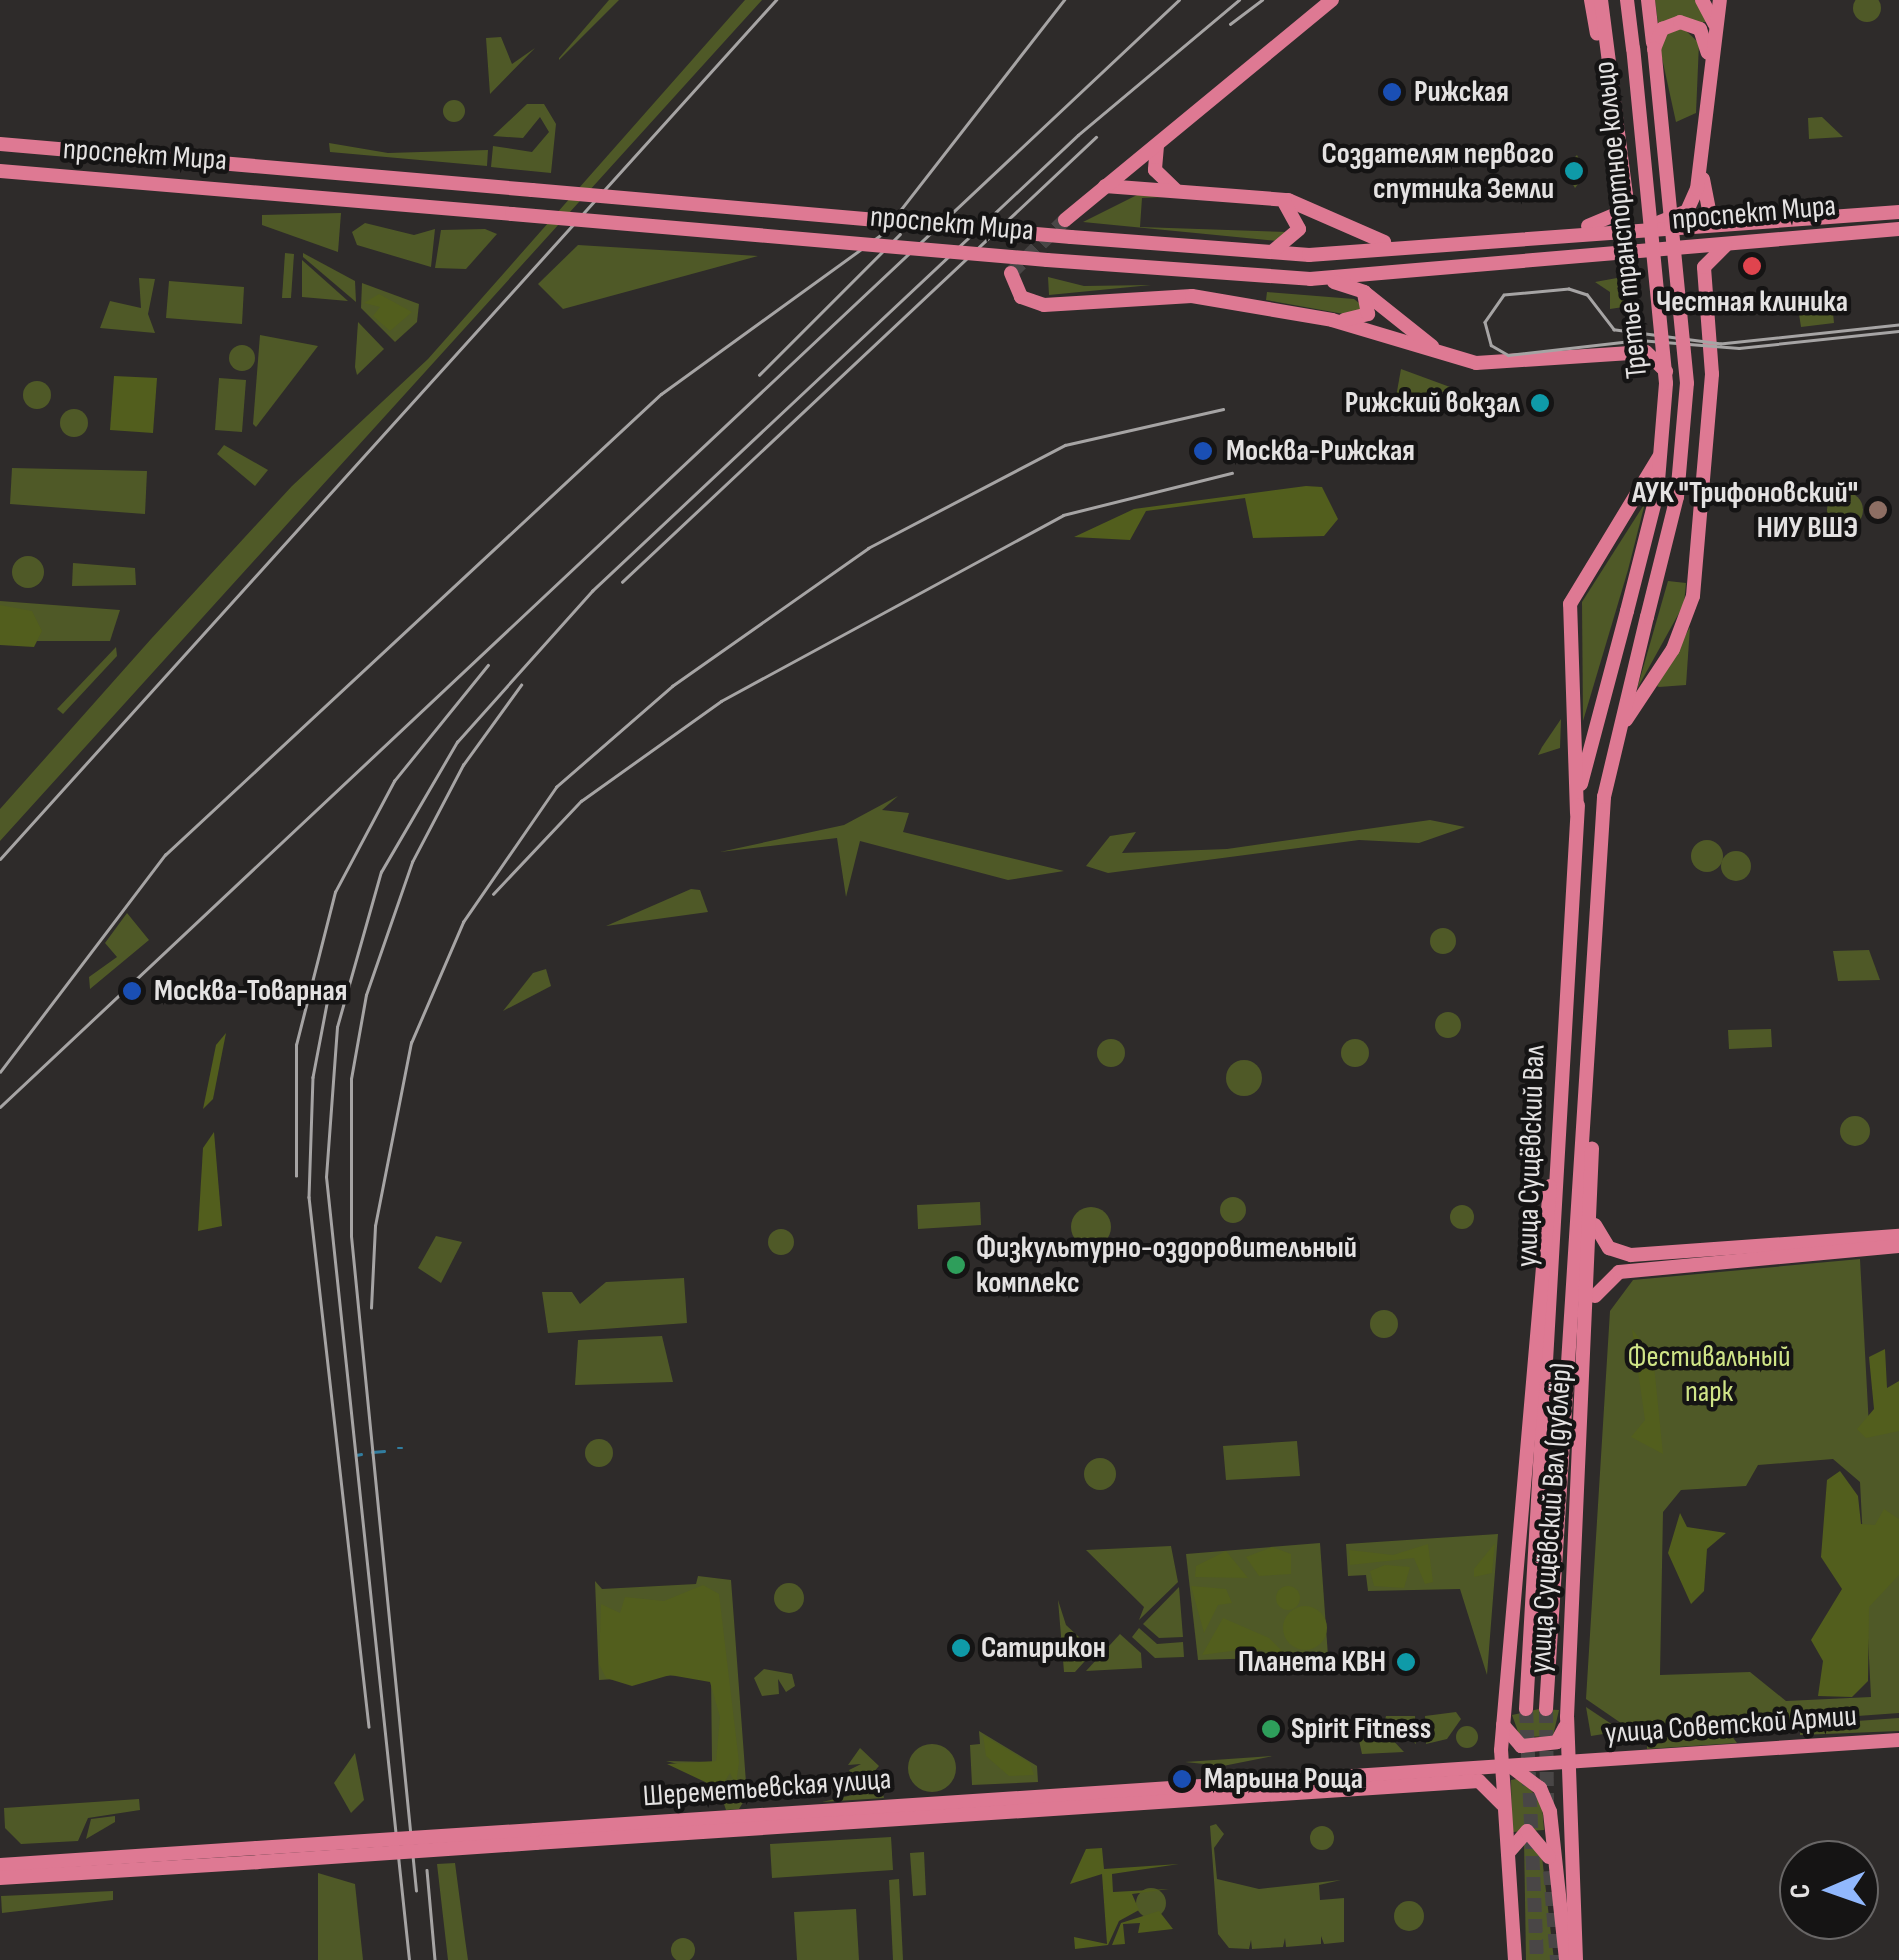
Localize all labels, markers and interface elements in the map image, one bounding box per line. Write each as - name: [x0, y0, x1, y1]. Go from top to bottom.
- street label: Третье транспортное кольцо: [1586, 60, 1656, 380]
- place label: Рижская: [1414, 74, 1509, 110]
- marker: Рижская: [1379, 79, 1405, 105]
- street label: проспект Мира: [62, 131, 228, 179]
- place label: Создателям первого спутника Земли: [1322, 136, 1554, 206]
- marker: Создателям первого спутника Земли: [1563, 160, 1585, 182]
- street label: проспект Мира: [1671, 188, 1837, 238]
- street label: проспект Мира: [869, 199, 1035, 249]
- marker: Честная клиника: [1739, 253, 1765, 279]
- place label: Честная клиника: [1656, 284, 1848, 320]
- place label: Рижский вокзал: [1345, 385, 1520, 421]
- marker: Рижский вокзал: [1529, 392, 1551, 414]
- place label: Москва-Рижская: [1226, 433, 1415, 469]
- marker: Москва-Рижская: [1190, 438, 1216, 464]
- place label: АУК "Трифоновский" НИУ ВШЭ: [1632, 475, 1858, 546]
- marker: АУК "Трифоновский" НИУ ВШЭ: [1867, 499, 1889, 521]
- place label: Москва-Товарная: [154, 973, 347, 1009]
- marker: Москва-Товарная: [119, 978, 145, 1004]
- street label: улица Сущёвский Вал: [1509, 1044, 1553, 1268]
- place label: Физкультурно-оздоровительный комплекс: [976, 1230, 1357, 1300]
- marker: Физкультурно-оздоровительный комплекс: [945, 1254, 967, 1276]
- park label: Фестивальный парк: [1627, 1339, 1791, 1410]
- street label: улица Сущёвский Вал (дублёр): [1522, 1362, 1580, 1674]
- place label: Сатирикон: [981, 1630, 1106, 1666]
- marker: Сатирикон: [950, 1637, 972, 1659]
- place label: Планета КВН: [1238, 1644, 1386, 1680]
- marker: Планета КВН: [1395, 1651, 1417, 1673]
- street label: улица Советской Армии: [1604, 1698, 1858, 1752]
- place label: Spirit Fitness: [1291, 1711, 1431, 1747]
- marker: Spirit Fitness: [1260, 1718, 1282, 1740]
- street label: Шереметьевская улица: [642, 1761, 892, 1815]
- place label: Марьина Роща: [1204, 1761, 1363, 1797]
- marker: Марьина Роща: [1169, 1766, 1195, 1792]
- north arrow: [1779, 1840, 1879, 1940]
- text: С: [1784, 1883, 1817, 1899]

